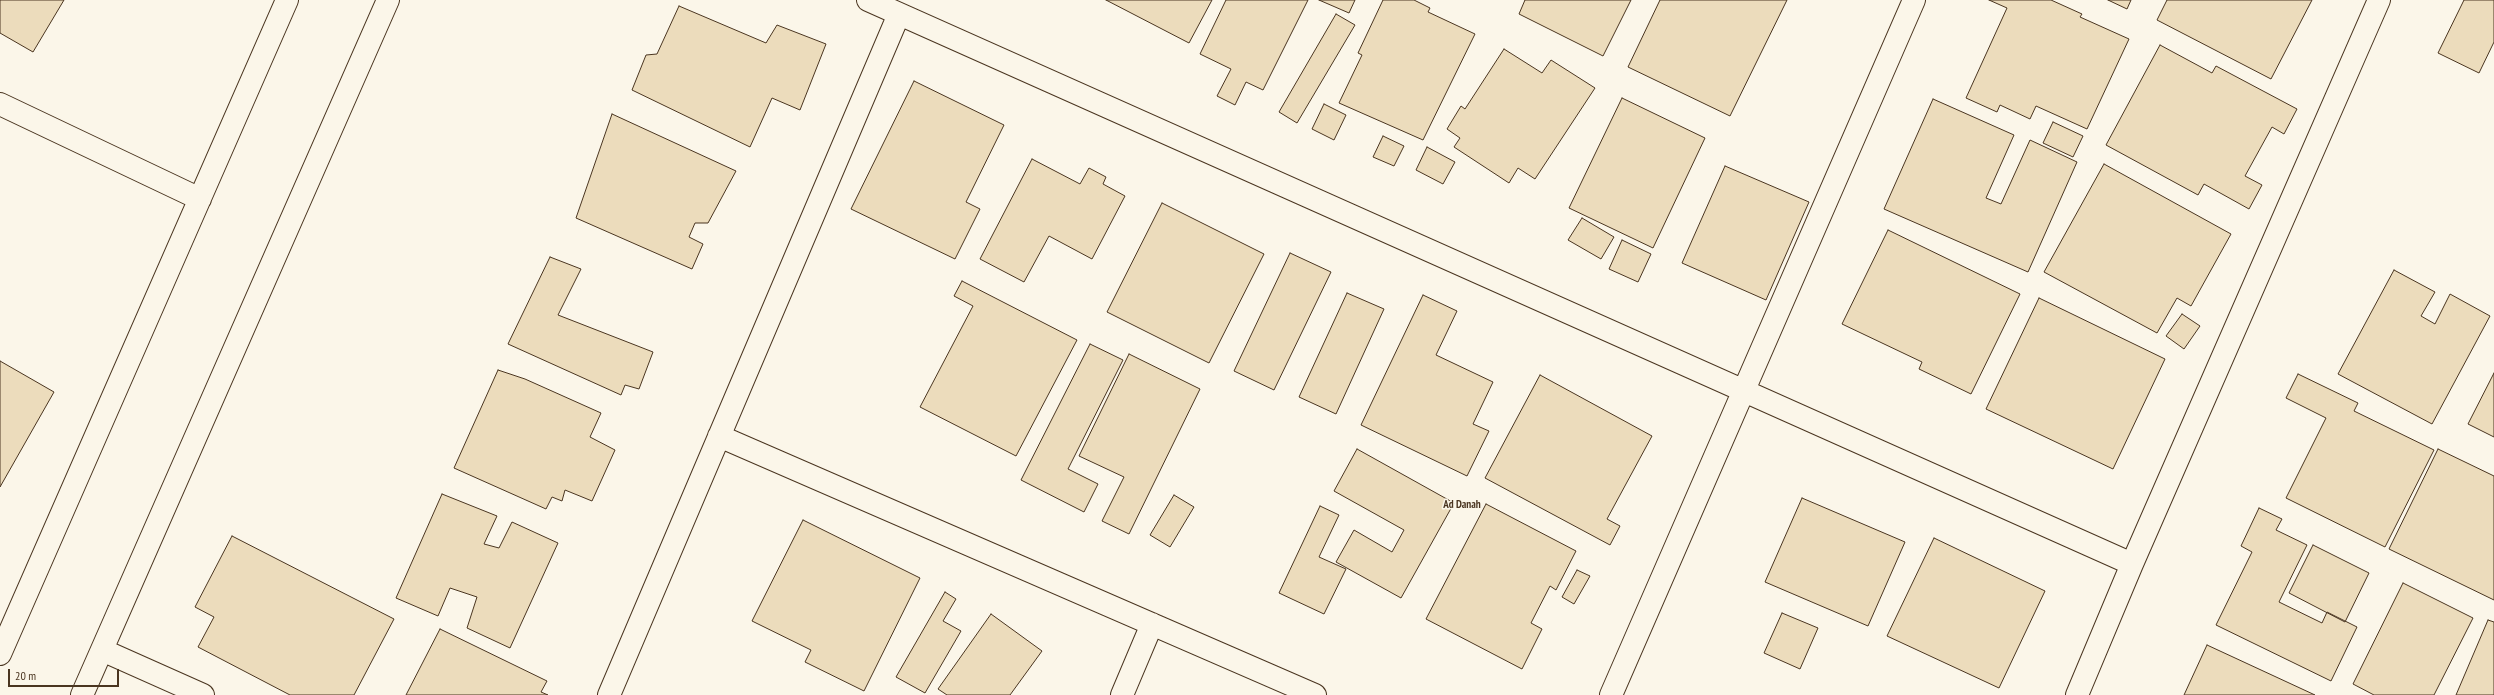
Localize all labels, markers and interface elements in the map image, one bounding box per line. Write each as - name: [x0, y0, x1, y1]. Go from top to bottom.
- district label: Ad Danah: [1443, 498, 1481, 512]
- scale bar: [10, 661, 121, 687]
- text: 20 m: [15, 668, 36, 683]

